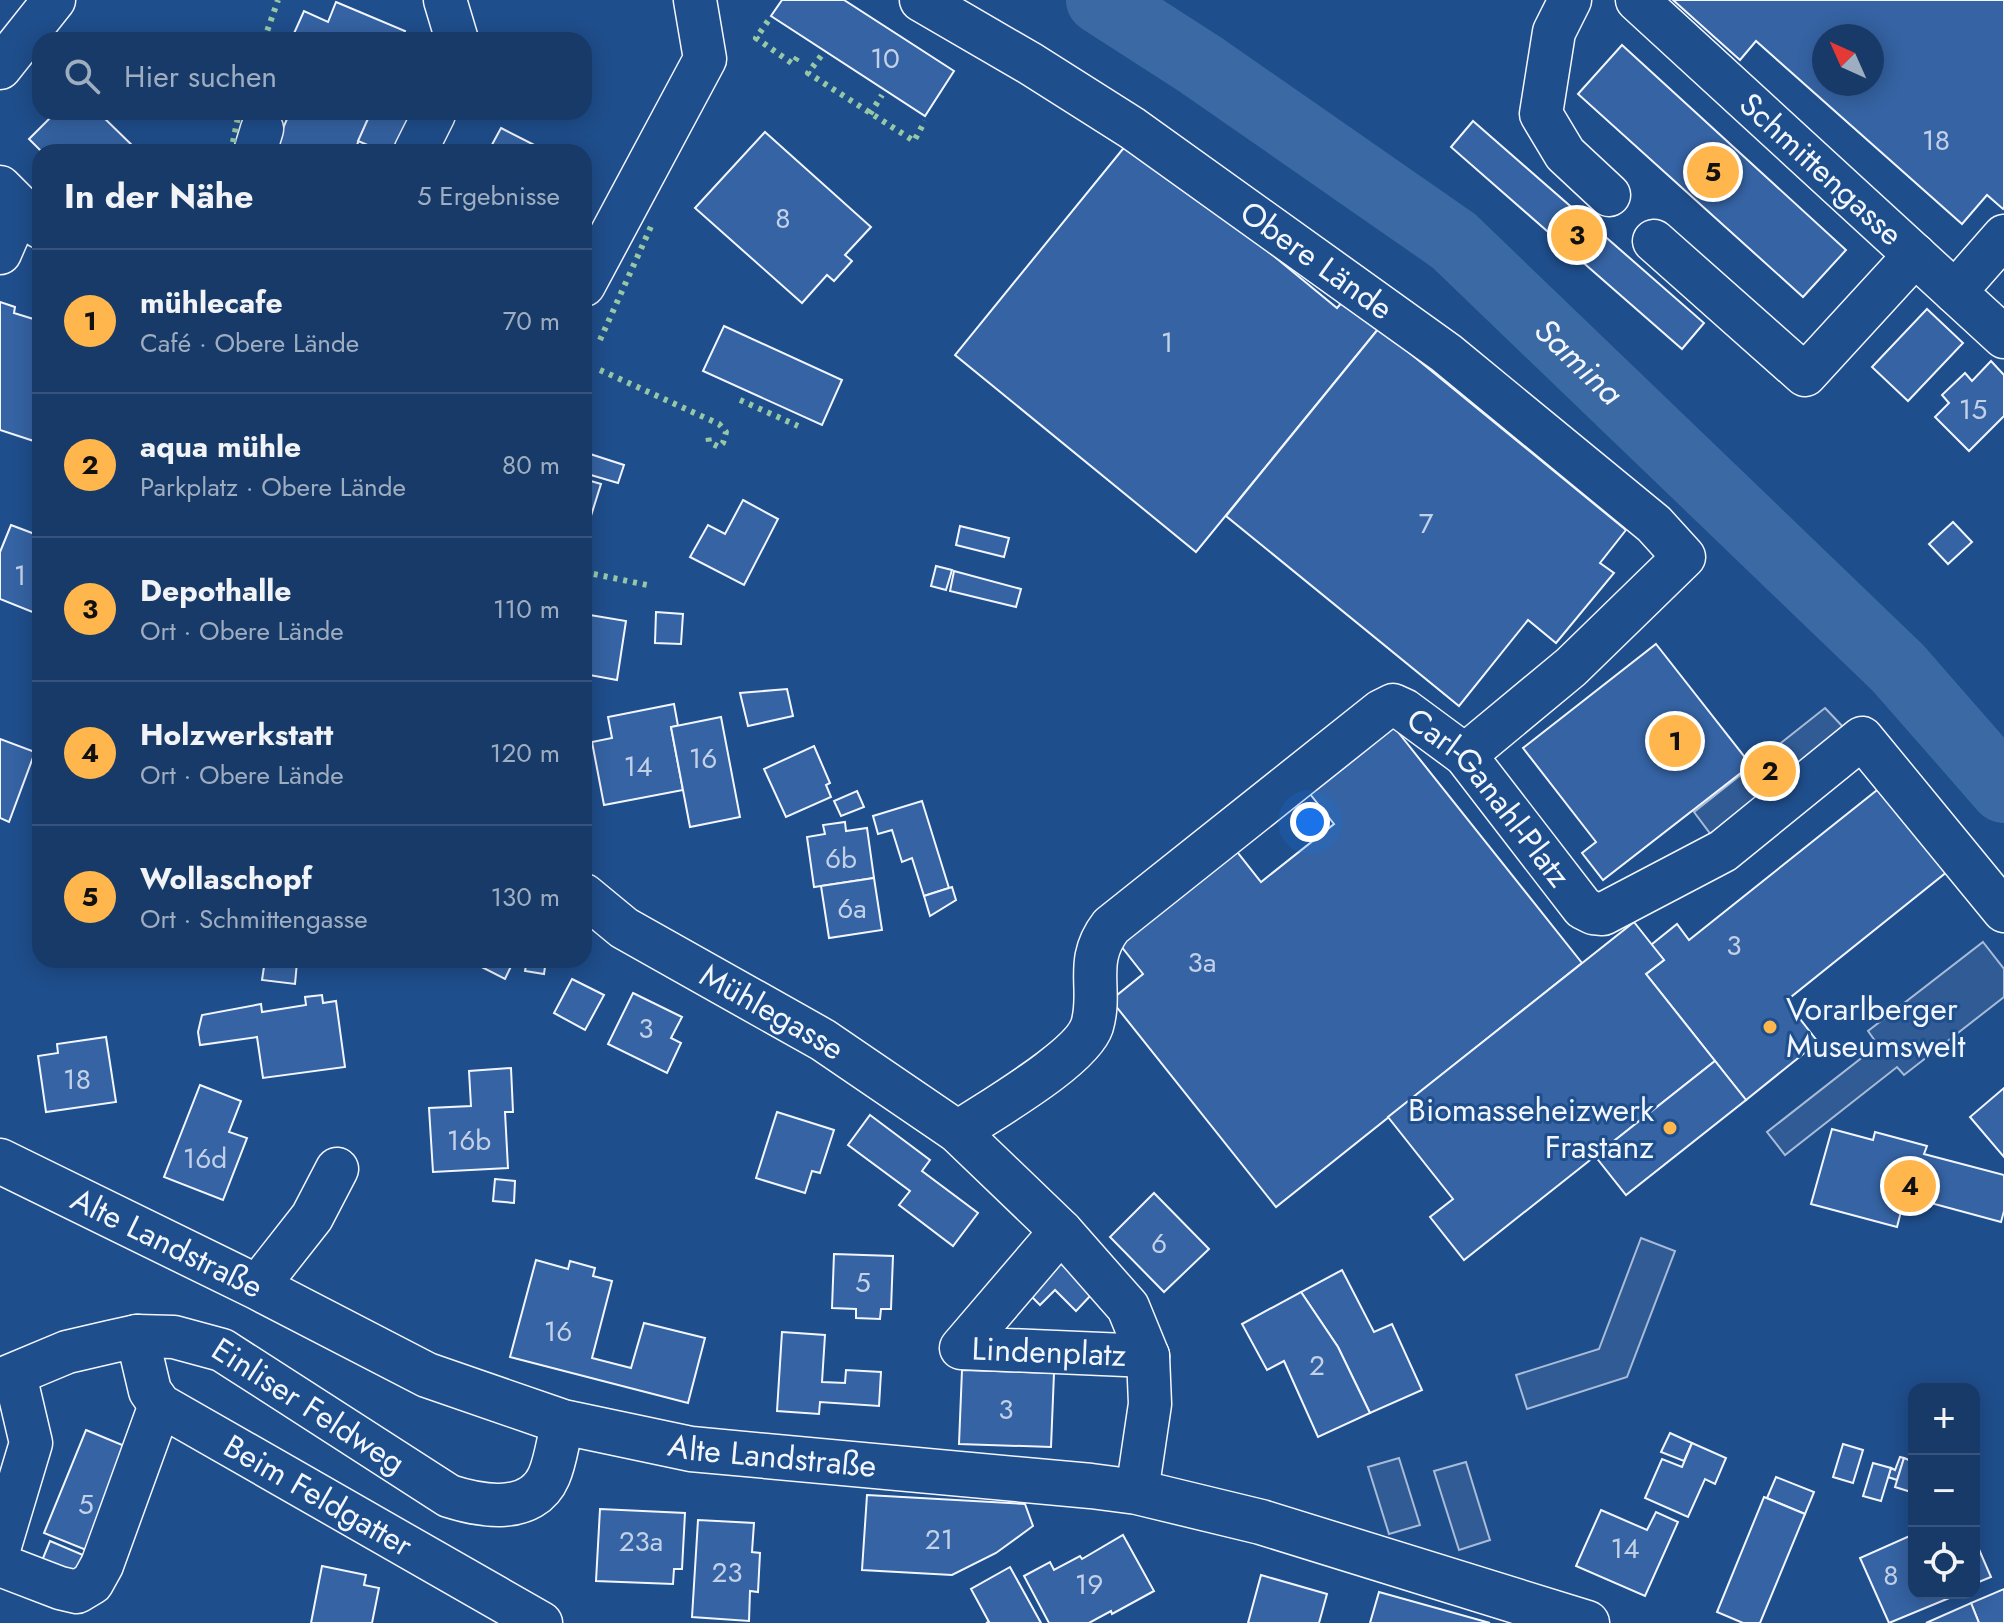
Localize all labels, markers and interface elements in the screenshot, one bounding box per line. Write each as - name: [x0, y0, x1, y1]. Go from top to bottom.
- north arrow: [1812, 24, 1884, 96]
- search box: [32, 32, 592, 120]
- house number: 10: [870, 38, 900, 79]
- icon: search: [60, 54, 104, 98]
- text: Hier suchen: [124, 55, 277, 98]
- street label: Schmittengasse: [1729, 82, 1913, 256]
- house number: 18: [1922, 120, 1950, 161]
- pin: 5: [1687, 142, 1739, 202]
- text: In der Nähe: [64, 172, 254, 221]
- text: 5 Ergebnisse: [417, 177, 560, 215]
- street label: Obere Lände: [1231, 190, 1402, 331]
- house number: 8: [775, 198, 791, 239]
- pin: 3: [1551, 205, 1603, 265]
- text: mühlecafe: [140, 281, 283, 324]
- text: 1: [83, 302, 97, 340]
- text: 70 m: [503, 302, 560, 340]
- water label: Samina: [1523, 307, 1635, 417]
- house number: 1: [1161, 322, 1173, 363]
- text: Café · Obere Lände: [140, 324, 359, 362]
- house number: 15: [1959, 389, 1987, 430]
- text: aqua mühle: [140, 425, 301, 468]
- text: 2: [81, 446, 99, 484]
- text: 80 m: [502, 446, 560, 484]
- text: Parkplatz · Obere Lände: [140, 468, 406, 506]
- house number: 7: [1419, 503, 1434, 544]
- house number: 1: [14, 555, 26, 596]
- text: Depothalle: [140, 569, 292, 612]
- text: 3: [82, 590, 98, 628]
- text: 110 m: [493, 590, 560, 628]
- text: Ort · Obere Lände: [140, 612, 344, 650]
- street label: Carl-Ganahl-Platz: [1397, 697, 1582, 897]
- pin: 1: [1649, 711, 1701, 771]
- text: Holzwerkstatt: [140, 713, 333, 756]
- text: 4: [81, 734, 99, 772]
- text: 120 m: [490, 734, 560, 772]
- house number: 16: [689, 738, 717, 779]
- pin: 2: [1744, 741, 1796, 801]
- house number: 14: [624, 746, 652, 787]
- text: Ort · Obere Lände: [140, 756, 344, 794]
- your location: [1290, 802, 1330, 842]
- house number: 6b: [825, 838, 857, 879]
- text: Wollaschopf: [140, 857, 312, 900]
- text: 5: [82, 878, 98, 916]
- text: 130 m: [490, 878, 560, 916]
- house number: 6a: [837, 888, 867, 929]
- text: Ort · Schmittengasse: [140, 900, 368, 938]
- house number: 3: [1726, 925, 1742, 966]
- house number: 3a: [1188, 942, 1216, 983]
- street label: Mühlegasse: [692, 952, 854, 1071]
- place label: Vorarlberger Museumswelt: [1786, 986, 1966, 1069]
- house number: 3: [638, 1008, 654, 1049]
- marker: Vorarlberger Museumswelt: [1761, 1018, 1779, 1036]
- house number: 18: [63, 1059, 91, 1100]
- place label: Biomasseheizwerk Frastanz: [1408, 1087, 1655, 1170]
- marker: Biomasseheizwerk Frastanz: [1661, 1119, 1679, 1137]
- house number: 16b: [447, 1120, 491, 1161]
- house number: 16d: [183, 1138, 227, 1179]
- pin: 4: [1884, 1156, 1936, 1216]
- street label: Alte Landstraße: [63, 1176, 271, 1309]
- house number: 6: [1151, 1223, 1167, 1264]
- house number: 5: [855, 1262, 871, 1303]
- house number: 16: [544, 1311, 572, 1352]
- street label: Lindenplatz: [971, 1325, 1127, 1378]
- street label: Einliser Feldweg: [203, 1326, 414, 1485]
- house number: 2: [1309, 1345, 1325, 1386]
- map controls: [1908, 1383, 1980, 1599]
- button: +: [1908, 1383, 1980, 1455]
- house number: 3: [998, 1389, 1014, 1430]
- street label: Alte Landstraße: [664, 1422, 878, 1489]
- street label: Beim Feldgatter: [215, 1423, 421, 1568]
- button: −: [1908, 1455, 1980, 1527]
- house number: 5: [78, 1484, 94, 1525]
- house number: 21: [925, 1519, 953, 1560]
- house number: 23a: [619, 1521, 663, 1562]
- button: locate: [1908, 1527, 1980, 1599]
- house number: 14: [1611, 1528, 1639, 1569]
- house number: 23: [711, 1552, 743, 1593]
- house number: 8: [1883, 1555, 1899, 1596]
- house number: 19: [1075, 1564, 1103, 1605]

